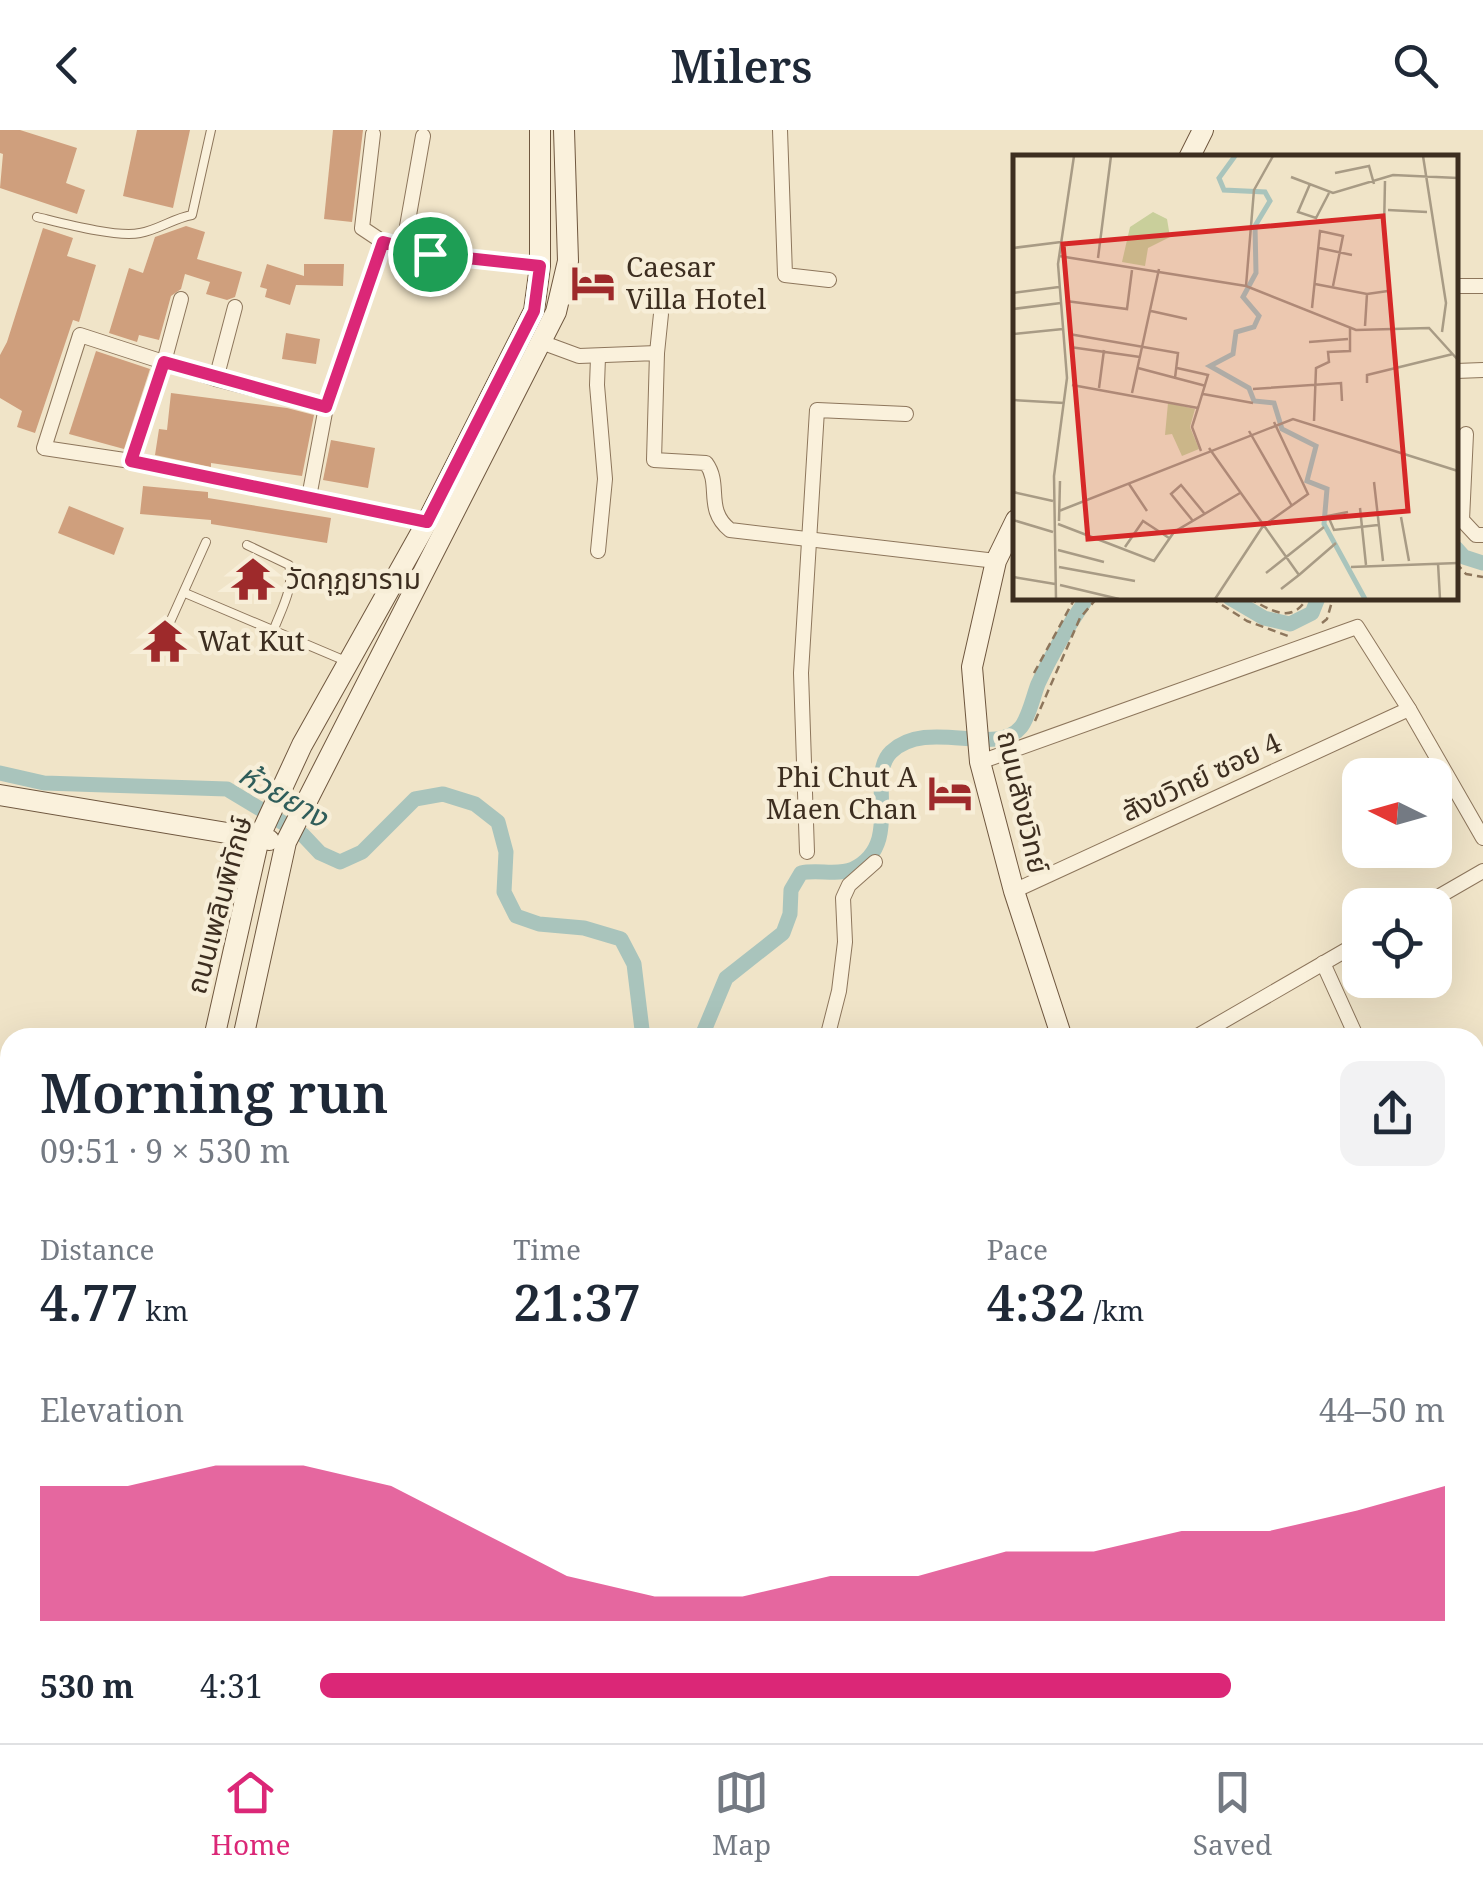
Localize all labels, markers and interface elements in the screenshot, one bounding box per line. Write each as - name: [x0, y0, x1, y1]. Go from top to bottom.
- text: Milers: [671, 35, 812, 96]
- icon: back: [40, 38, 95, 93]
- icon: search: [1388, 38, 1443, 93]
- inset map: [1013, 155, 1458, 600]
- pin: [388, 212, 473, 297]
- icon: arrive: [403, 227, 458, 282]
- place label: Caesar Villa Hotel: [626, 247, 766, 317]
- hotel icon: Caesar Villa Hotel: [569, 259, 617, 307]
- temple icon: วัดกุฏยาราม: [229, 555, 277, 603]
- place label: วัดกุฏยาราม: [286, 559, 421, 597]
- temple icon: Wat Kut: [141, 617, 189, 665]
- place label: Wat Kut: [198, 621, 305, 659]
- street label: สังขวิทย์ ซอย 4: [1114, 722, 1287, 830]
- street label: ถนนสังขวิทย์: [989, 727, 1059, 877]
- water label: ห้วยยาง: [232, 753, 337, 837]
- place label: Phi Chut A Maen Chan: [766, 757, 917, 827]
- north arrow: [1342, 758, 1452, 868]
- map controls: [1342, 758, 1452, 998]
- hotel icon: Phi Chut A Maen Chan: [926, 769, 974, 817]
- street label: ถนนเพลินพิทักษ์: [176, 812, 260, 998]
- button: locate: [1342, 888, 1452, 998]
- text: Morning run: [40, 1054, 389, 1129]
- button: share: [1340, 1061, 1445, 1166]
- text: 09:51 · 9 × 530 m: [40, 1129, 290, 1172]
- text: Distance: [40, 1230, 154, 1268]
- text: Time: [513, 1230, 581, 1268]
- text: Pace: [987, 1230, 1048, 1268]
- text: 4.77: [40, 1268, 138, 1336]
- text: 21:37: [513, 1268, 641, 1336]
- text: 4:32: [987, 1268, 1086, 1336]
- text: km: [138, 1291, 188, 1329]
- text: /km: [1086, 1291, 1144, 1329]
- text: Elevation: [40, 1388, 184, 1431]
- text: 44–50 m: [1319, 1388, 1445, 1431]
- text: 530 m: [40, 1664, 134, 1707]
- text: 4:31: [200, 1664, 263, 1707]
- tab: Home: [211, 1765, 291, 1863]
- tab: Map: [712, 1765, 771, 1863]
- tab: Saved: [1193, 1765, 1272, 1863]

